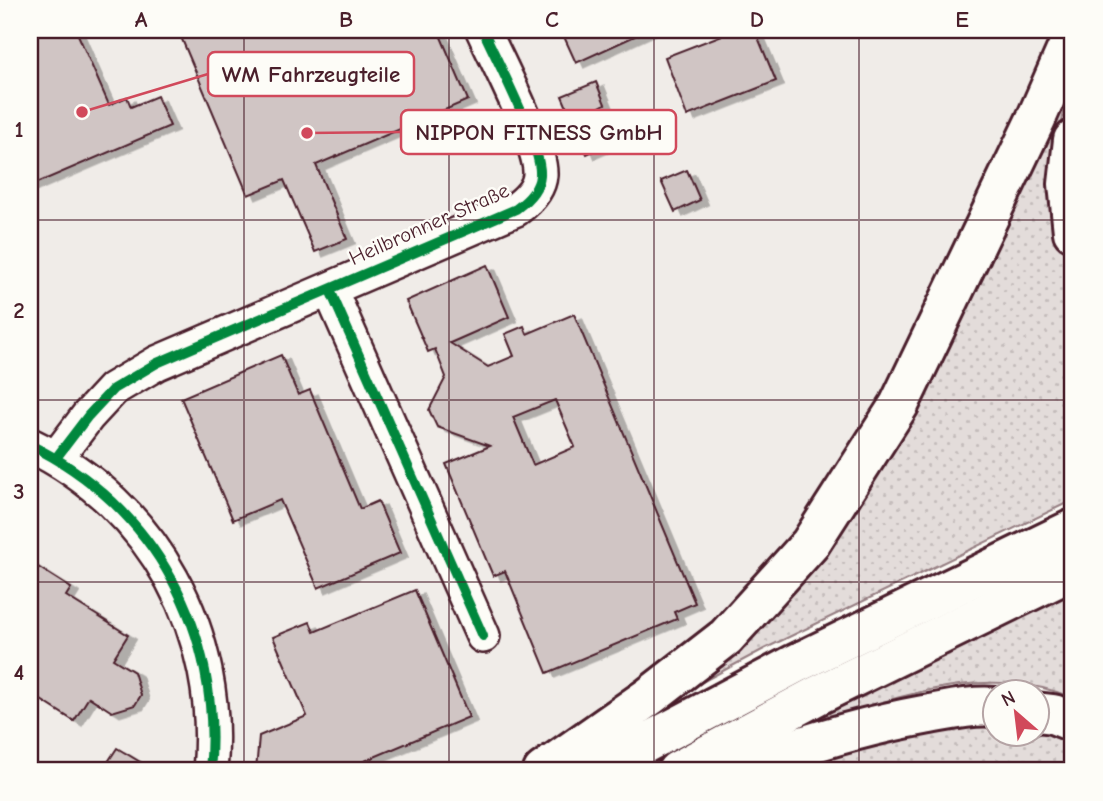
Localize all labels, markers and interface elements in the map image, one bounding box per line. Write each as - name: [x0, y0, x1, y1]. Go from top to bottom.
- text: A: [135, 6, 148, 33]
- text: B: [339, 6, 353, 33]
- text: C: [545, 6, 559, 33]
- text: D: [750, 6, 764, 33]
- text: E: [955, 6, 969, 33]
- callout: WM Fahrzeugteile: [208, 52, 414, 96]
- text: WM Fahrzeugteile: [222, 61, 400, 88]
- callout: NIPPON FITNESS GmbH: [401, 110, 676, 154]
- text: 1: [14, 116, 24, 143]
- text: NIPPON FITNESS GmbH: [415, 119, 663, 146]
- street label: Heilbronner Straße: [345, 178, 513, 270]
- text: 2: [13, 297, 25, 324]
- text: 3: [13, 478, 25, 505]
- text: 4: [14, 659, 25, 686]
- north arrow: [981, 678, 1050, 748]
- text: N: [998, 686, 1019, 711]

